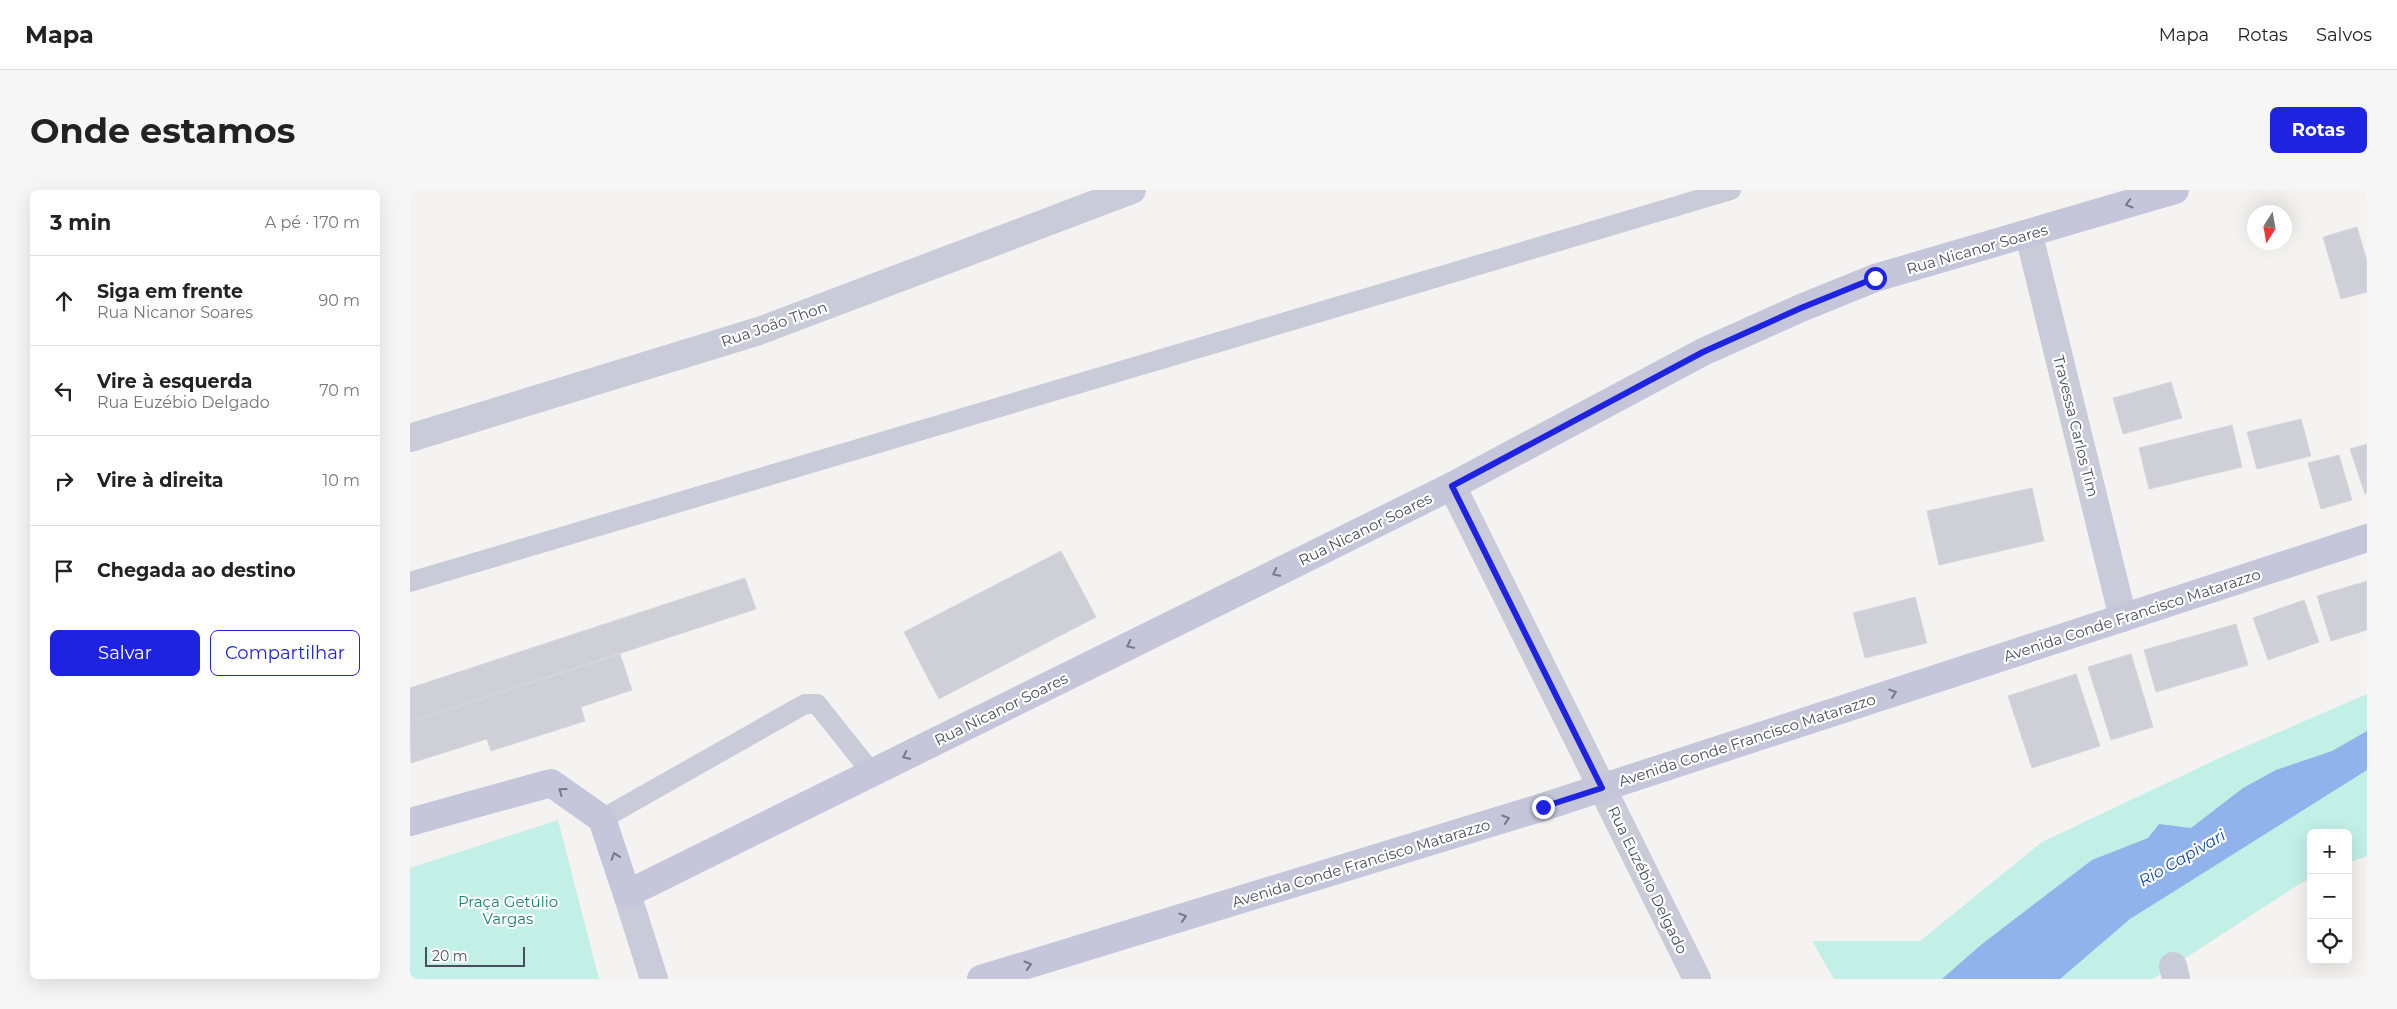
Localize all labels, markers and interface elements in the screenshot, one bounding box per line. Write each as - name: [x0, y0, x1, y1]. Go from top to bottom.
- text: Mapa: [25, 20, 94, 49]
- text: Mapa: [2159, 24, 2209, 46]
- text: Rotas: [2237, 24, 2288, 46]
- text: Salvos: [2316, 24, 2372, 46]
- button: Rotas: [2270, 107, 2367, 153]
- text: Onde estamos: [30, 109, 295, 152]
- one-way arrow: [2125, 199, 2133, 209]
- north arrow: [2247, 205, 2292, 250]
- text: 3 min: [50, 210, 111, 235]
- text: A pé · 170 m: [265, 213, 360, 232]
- street label: Rua Nicanor Soares: [1904, 220, 2050, 278]
- route start: [1864, 267, 1887, 290]
- text: Siga em frente: [97, 280, 243, 303]
- icon: ahead: [50, 287, 78, 315]
- text: 90 m: [318, 291, 360, 310]
- street label: Rua João Thon: [718, 297, 830, 351]
- text: Rua Nicanor Soares: [97, 303, 253, 322]
- street label: Travessa Carlos Tim: [2049, 353, 2103, 499]
- text: Vire à esquerda: [97, 370, 252, 393]
- icon: left: [50, 377, 78, 405]
- text: 70 m: [319, 381, 360, 400]
- text: Rua Euzébio Delgado: [97, 393, 270, 412]
- icon: right: [50, 467, 78, 495]
- text: Vire à direita: [97, 469, 224, 492]
- text: 10 m: [322, 471, 360, 490]
- street label: Rua Nicanor Soares: [1295, 488, 1435, 570]
- icon: arrive: [50, 557, 78, 585]
- text: Chegada ao destino: [97, 559, 296, 582]
- street label: Avenida Conde Francisco Matarazzo: [2001, 564, 2263, 666]
- one-way arrow: [1272, 567, 1281, 577]
- button: Salvar: [50, 630, 200, 676]
- button: Compartilhar: [210, 630, 360, 676]
- one-way arrow: [1126, 639, 1135, 649]
- street label: Rua Nicanor Soares: [931, 668, 1071, 750]
- one-way arrow: [1889, 688, 1897, 698]
- street label: Avenida Conde Francisco Matarazzo: [1616, 689, 1878, 791]
- one-way arrow: [902, 750, 911, 760]
- one-way arrow: [558, 788, 568, 797]
- route end: [1532, 796, 1555, 819]
- street label: Rua Euzébio Delgado: [1604, 803, 1692, 957]
- one-way arrow: [1501, 814, 1509, 824]
- street label: Avenida Conde Francisco Matarazzo: [1230, 815, 1492, 911]
- water label: Rio Capivari: [2135, 825, 2229, 891]
- map controls: [2307, 829, 2352, 964]
- button: +: [2307, 829, 2352, 874]
- one-way arrow: [610, 853, 620, 861]
- button: −: [2307, 874, 2352, 919]
- park label: Praça Getúlio Vargas: [458, 892, 558, 928]
- one-way arrow: [1178, 913, 1187, 923]
- button: locate: [2307, 919, 2352, 964]
- scale bar: [425, 944, 525, 967]
- text: 20 m: [432, 947, 468, 965]
- one-way arrow: [1023, 960, 1031, 970]

